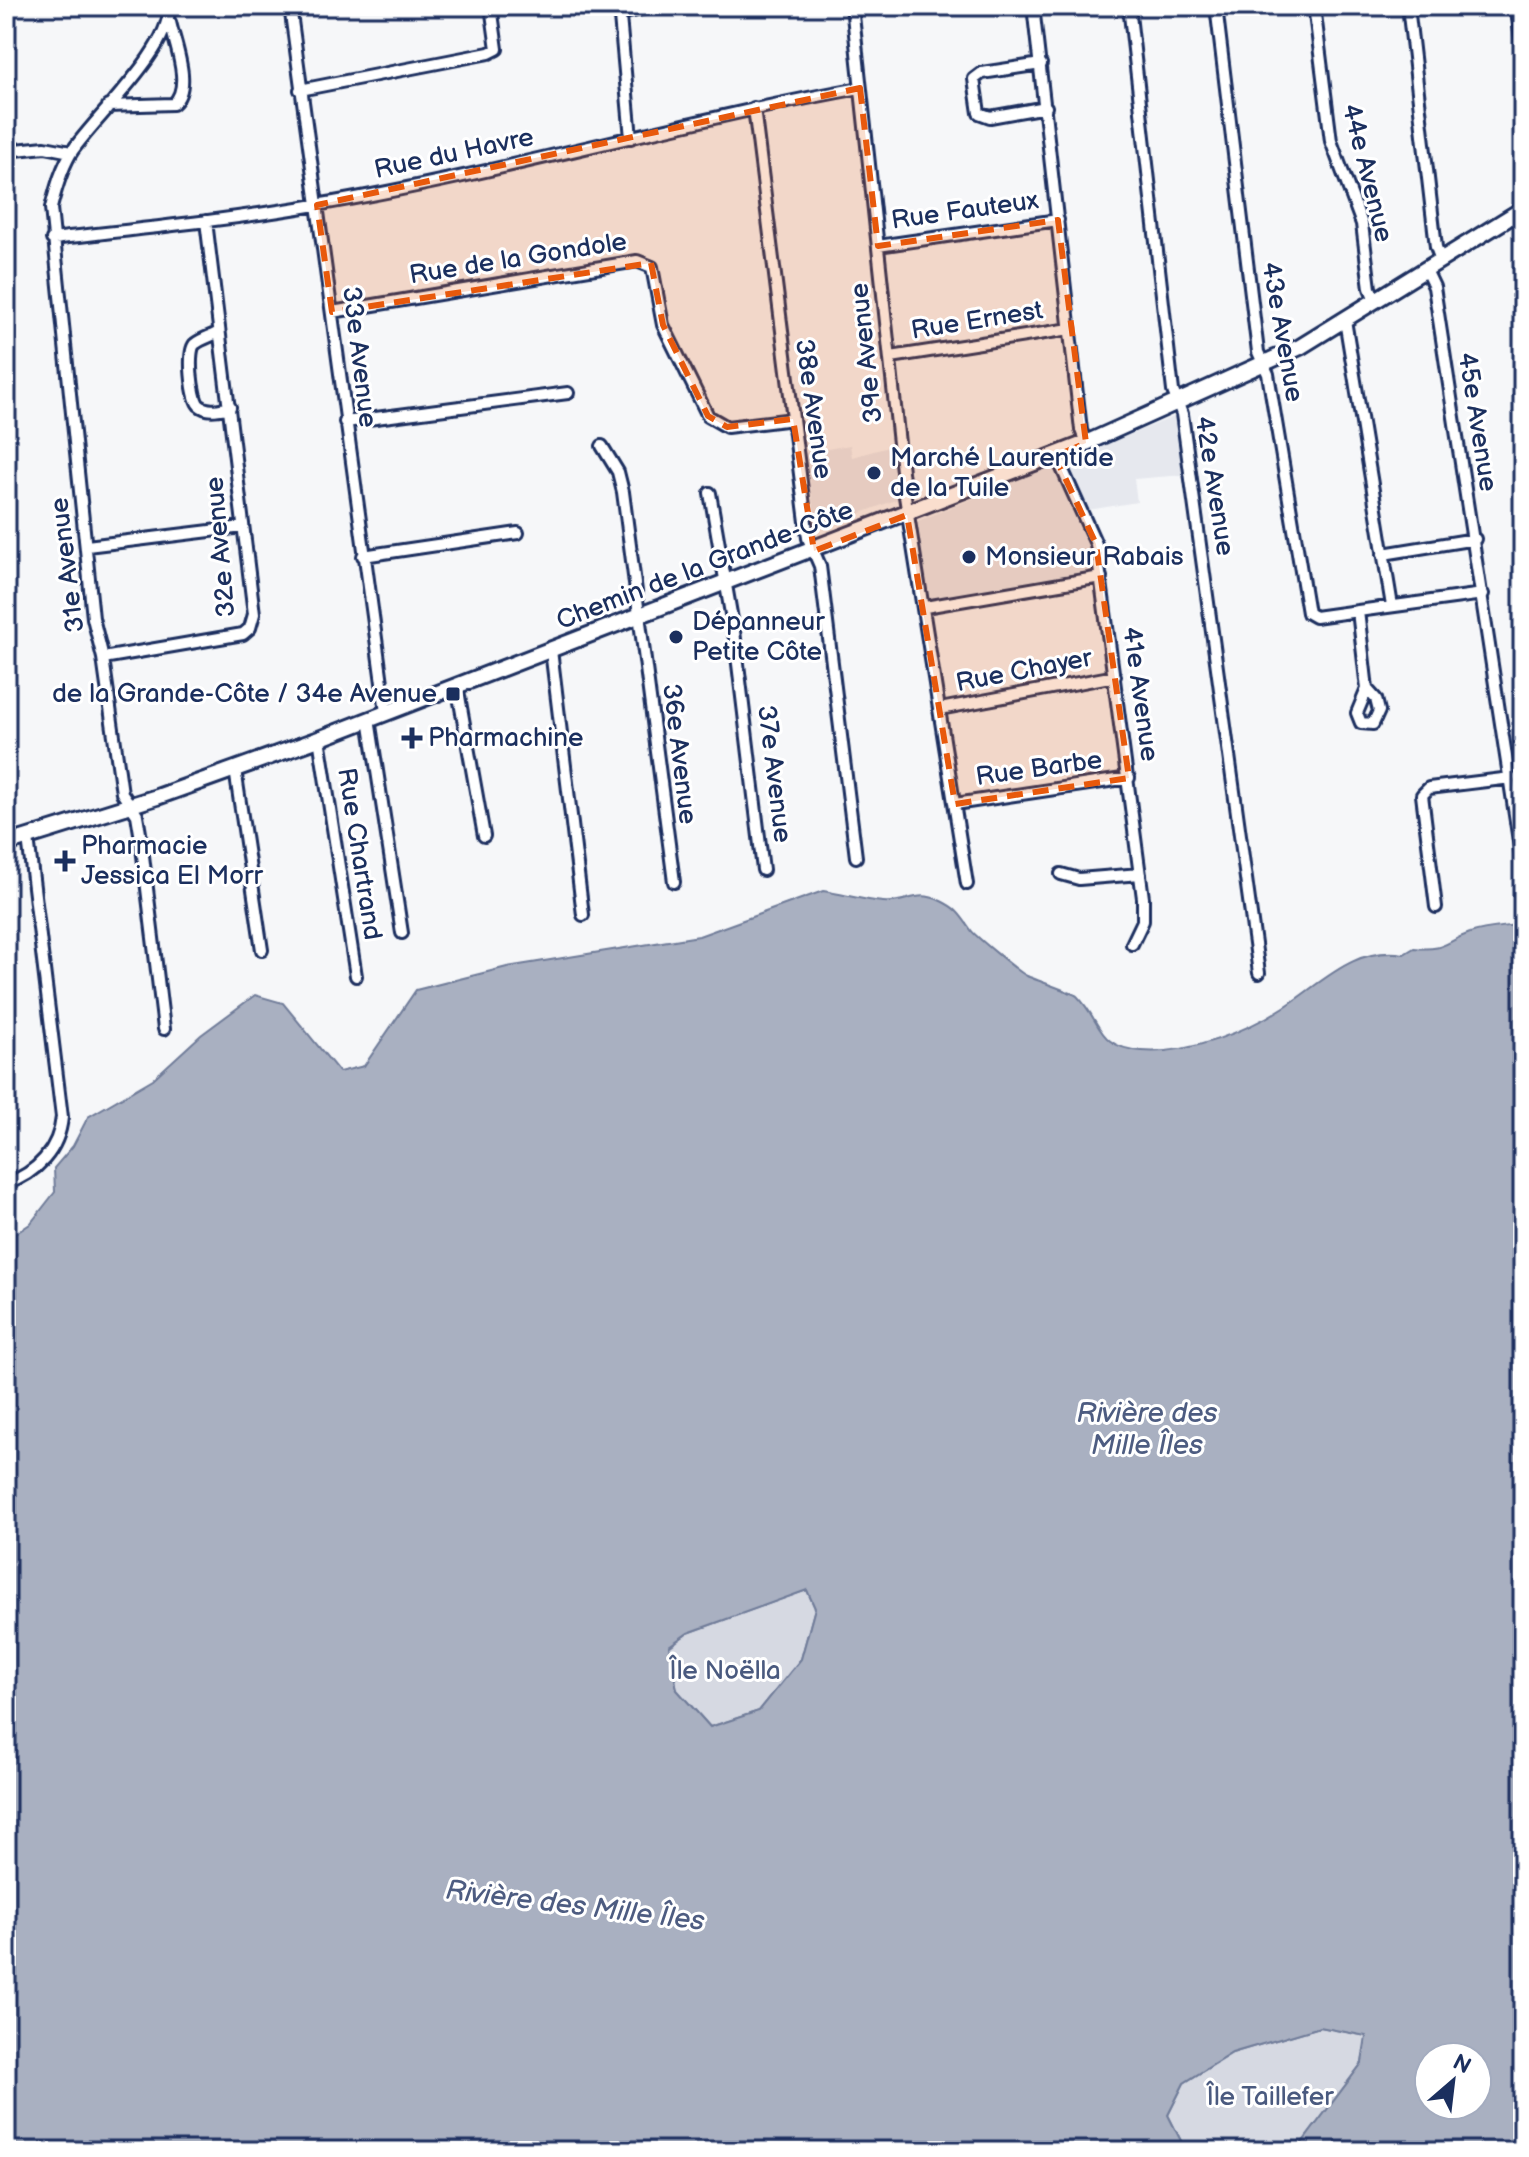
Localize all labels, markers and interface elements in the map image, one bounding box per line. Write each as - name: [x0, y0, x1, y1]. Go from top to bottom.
- street label: 44e Avenue: [1335, 101, 1399, 245]
- street label: Rue du Havre: [371, 122, 537, 186]
- street label: Rue Fauteux: [889, 185, 1041, 237]
- street label: Rue de la Gondole: [407, 227, 629, 291]
- street label: 43e Avenue: [1254, 260, 1310, 404]
- street label: 39e Avenue: [844, 281, 890, 425]
- street label: 33e Avenue: [335, 285, 383, 429]
- street label: Rue Ernest: [909, 295, 1045, 347]
- street label: 38e Avenue: [788, 337, 838, 481]
- street label: 45e Avenue: [1451, 350, 1503, 494]
- street label: 42e Avenue: [1188, 414, 1240, 558]
- place label: Marché Laurentide de la Tuile: [890, 443, 1114, 504]
- marker: Marché Laurentide de la Tuile: [865, 464, 883, 482]
- street label: 32e Avenue: [199, 475, 243, 619]
- street label: Chemin de la Grande-Côte: [552, 495, 858, 637]
- street label: 31e Avenue: [44, 496, 92, 634]
- place label: Monsieur Rabais: [985, 542, 1184, 573]
- marker: Monsieur Rabais: [960, 548, 978, 566]
- place label: Dépanneur Petite Côte: [692, 607, 825, 668]
- street label: 41e Avenue: [1115, 625, 1165, 763]
- marker: Dépanneur Petite Côte: [667, 628, 685, 646]
- street label: Rue Chayer: [953, 643, 1095, 699]
- place label: de la Grande-Côte / 34e Avenue: [52, 679, 437, 710]
- street label: 36e Avenue: [655, 682, 703, 826]
- marker: de la Grande-Côte / 34e Avenue: [444, 685, 462, 703]
- street label: 37e Avenue: [750, 703, 798, 845]
- place label: Pharmachine: [428, 723, 583, 754]
- marker: Pharmachine: [403, 729, 421, 747]
- street label: Rue Barbe: [974, 745, 1104, 793]
- street label: Rue Chartrand: [330, 766, 388, 942]
- place label: Pharmacie Jessica El Morr: [81, 831, 263, 892]
- marker: Pharmacie Jessica El Morr: [56, 852, 74, 870]
- water label: Rivière des Mille Îles: [1076, 1397, 1218, 1462]
- park label: Île Noëlla: [668, 1654, 781, 1687]
- water label: Rivière des Mille Îles: [444, 1873, 706, 1938]
- north arrow: [1413, 2041, 1493, 2121]
- text: N: [1448, 2049, 1475, 2080]
- park label: Île Taillefer: [1205, 2080, 1334, 2113]

